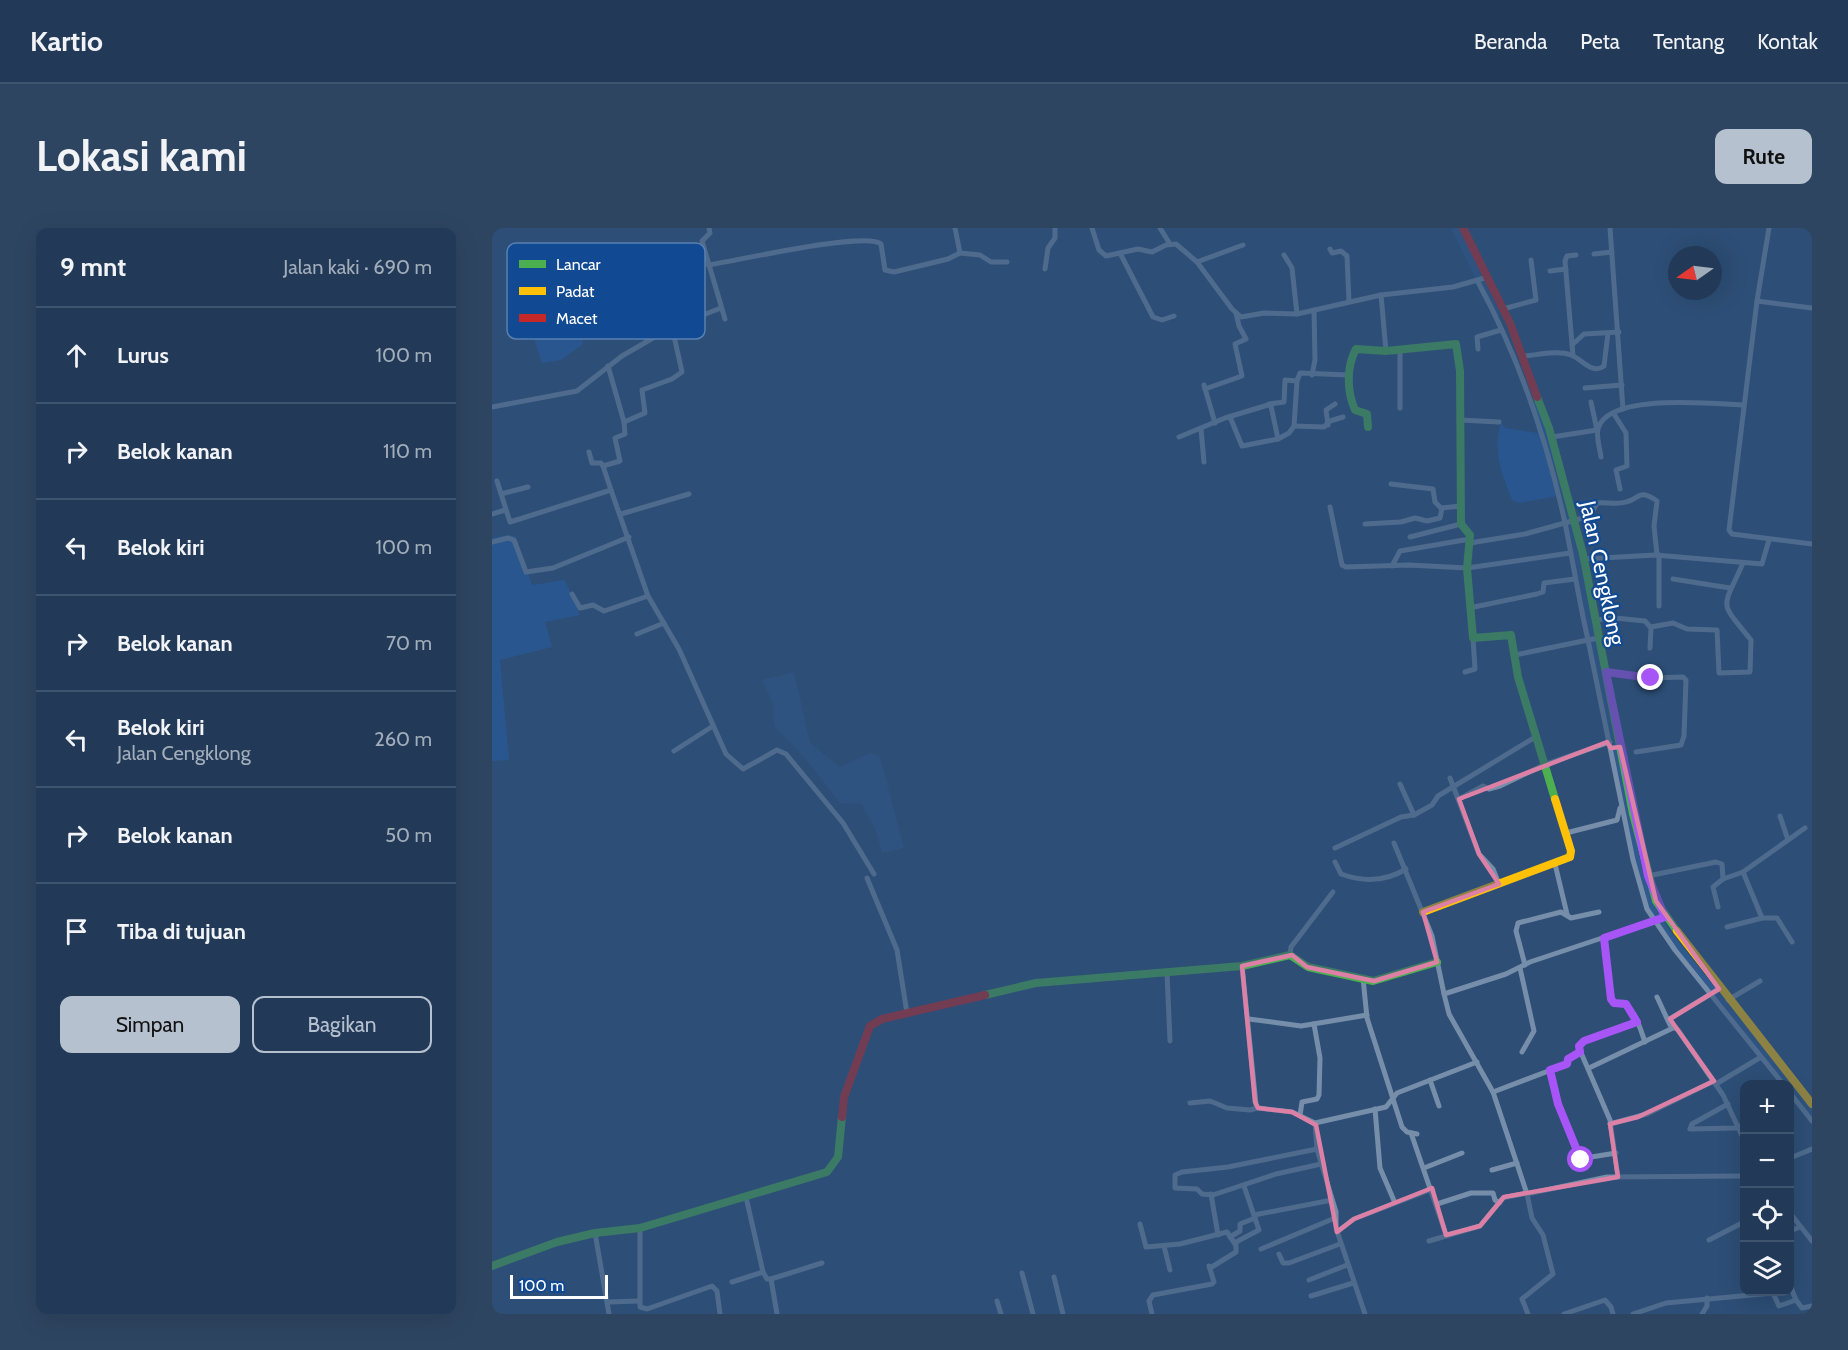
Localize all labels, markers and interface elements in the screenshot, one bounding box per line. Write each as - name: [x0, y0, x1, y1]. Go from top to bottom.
- text: Kartio: [30, 24, 103, 58]
- text: Beranda: [1474, 29, 1547, 54]
- text: Peta: [1580, 29, 1620, 54]
- text: Tentang: [1653, 29, 1724, 54]
- text: Kontak: [1757, 29, 1818, 54]
- button: Rute: [1715, 129, 1812, 184]
- text: Lokasi kami: [36, 130, 247, 182]
- legend: [507, 243, 705, 339]
- north arrow: [1668, 246, 1722, 300]
- text: 9 mnt: [60, 251, 126, 283]
- text: Jalan kaki · 690 m: [283, 255, 432, 279]
- text: Lancar: [556, 255, 602, 274]
- text: Padat: [556, 282, 595, 301]
- text: Macet: [556, 309, 598, 328]
- icon: ahead: [60, 339, 93, 372]
- text: Lurus: [117, 342, 169, 369]
- text: 100 m: [376, 343, 432, 367]
- icon: right: [60, 435, 93, 468]
- text: Belok kanan: [117, 438, 233, 465]
- text: 110 m: [383, 439, 432, 463]
- street label: Jalan Cengklong: [1574, 497, 1631, 649]
- icon: left: [60, 531, 93, 564]
- text: Belok kiri: [117, 534, 204, 561]
- text: 100 m: [376, 535, 432, 559]
- icon: right: [60, 627, 93, 660]
- text: Belok kanan: [117, 630, 233, 657]
- text: 70 m: [386, 631, 432, 655]
- route end: [1637, 664, 1663, 690]
- text: Belok kiri: [117, 714, 204, 741]
- icon: left: [60, 723, 93, 756]
- text: 260 m: [374, 727, 432, 751]
- text: Jalan Cengklong: [117, 741, 251, 765]
- icon: right: [60, 819, 93, 852]
- text: Belok kanan: [117, 822, 233, 849]
- text: 50 m: [385, 823, 432, 847]
- icon: arrive: [60, 915, 93, 948]
- text: Tiba di tujuan: [117, 918, 246, 945]
- button: Simpan: [60, 996, 240, 1053]
- button: Bagikan: [252, 996, 432, 1053]
- map controls: [1740, 1080, 1794, 1296]
- button: +: [1740, 1080, 1794, 1134]
- button: −: [1740, 1134, 1794, 1188]
- route start: [1567, 1146, 1593, 1172]
- button: locate: [1740, 1188, 1794, 1242]
- button: layers: [1740, 1242, 1794, 1296]
- scale bar: [510, 1272, 608, 1300]
- text: 100 m: [519, 1276, 564, 1295]

